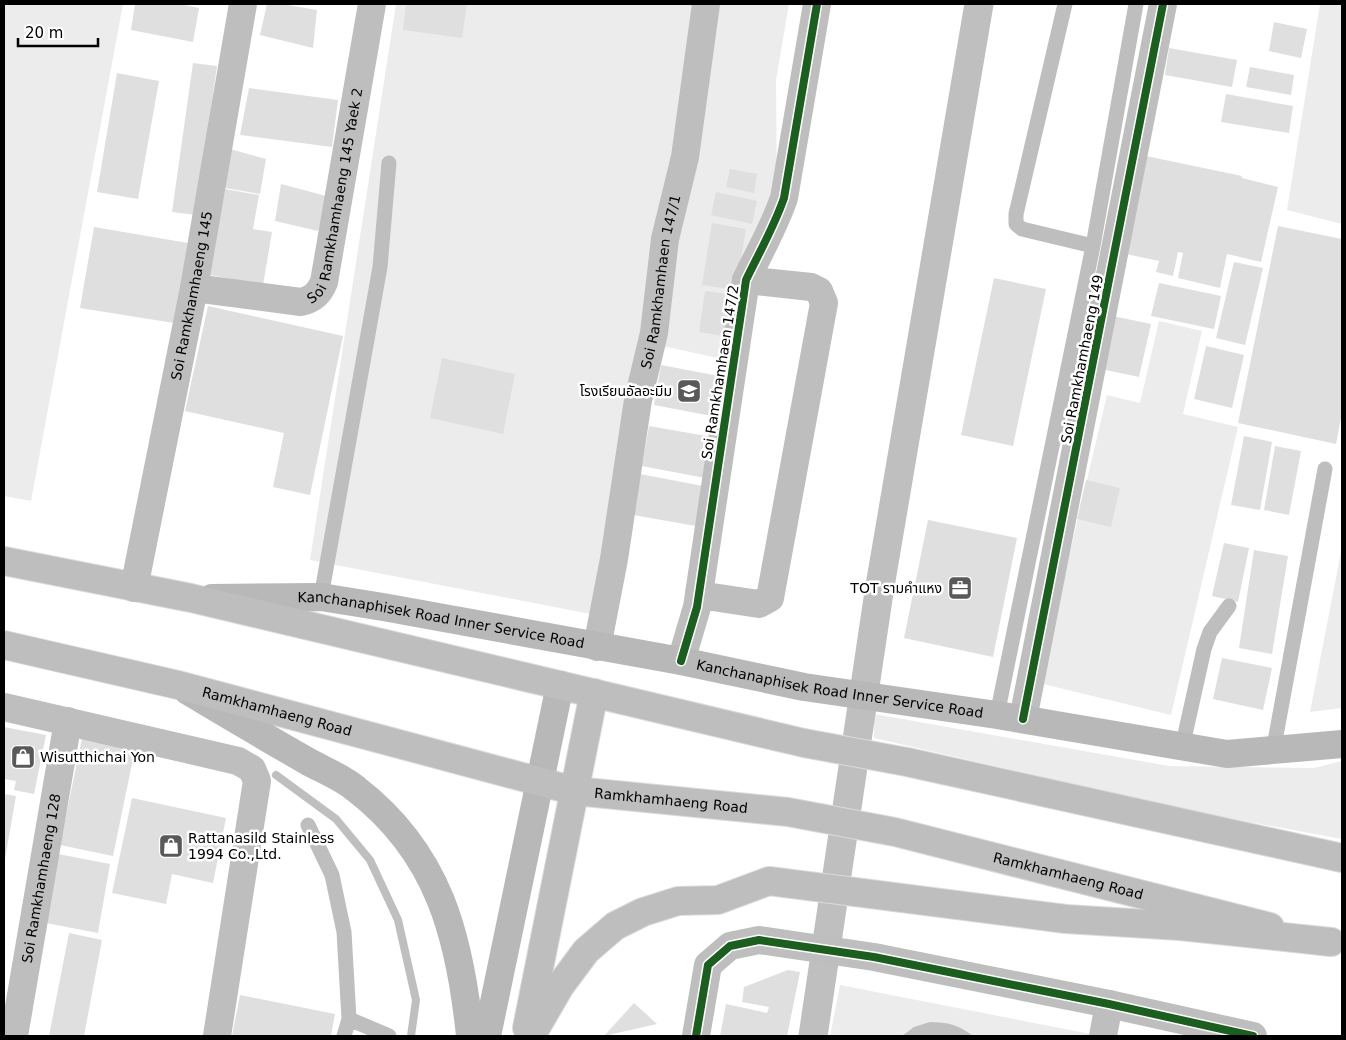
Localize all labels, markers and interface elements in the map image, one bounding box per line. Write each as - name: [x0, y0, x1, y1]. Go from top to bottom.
- scale bar: [18, 15, 98, 47]
- text: 20 m: [25, 24, 63, 42]
- street label: Soi Ramkhamhaeng 145 Yaek 2: [304, 87, 365, 307]
- street label: Soi Ramkhamhaen 147/1: [638, 193, 684, 370]
- street label: Soi Ramkhamhaeng 145: [168, 210, 215, 382]
- street label: Soi Ramkhamhaeng 149: [1058, 273, 1106, 445]
- street label: Soi Ramkhamhaen 147/2: [698, 284, 742, 460]
- school or university icon: โรงเรียนอัลอะมีม: [676, 378, 702, 404]
- place label: โรงเรียนอัลอะมีม: [580, 383, 672, 399]
- office icon: TOT รามคำแหง: [947, 575, 973, 601]
- place label: TOT รามคำแหง: [849, 580, 942, 596]
- street label: Kanchanaphisek Road Inner Service Road: [297, 589, 586, 651]
- street label: Kanchanaphisek Road Inner Service Road: [695, 656, 984, 721]
- street label: Ramkhamhaeng Road: [200, 684, 354, 739]
- shop icon: Wisutthichai Yon: [10, 744, 36, 770]
- place label: Wisutthichai Yon: [40, 749, 155, 765]
- street label: Ramkhamhaeng Road: [593, 785, 749, 816]
- street label: Soi Ramkhamhaeng 128: [19, 792, 63, 964]
- place label: Rattanasild Stainless 1994 Co.,Ltd.: [188, 830, 334, 862]
- shop icon: Rattanasild Stainless 1994 Co.,Ltd.: [158, 833, 184, 859]
- street label: Ramkhamhaeng Road: [991, 849, 1145, 903]

